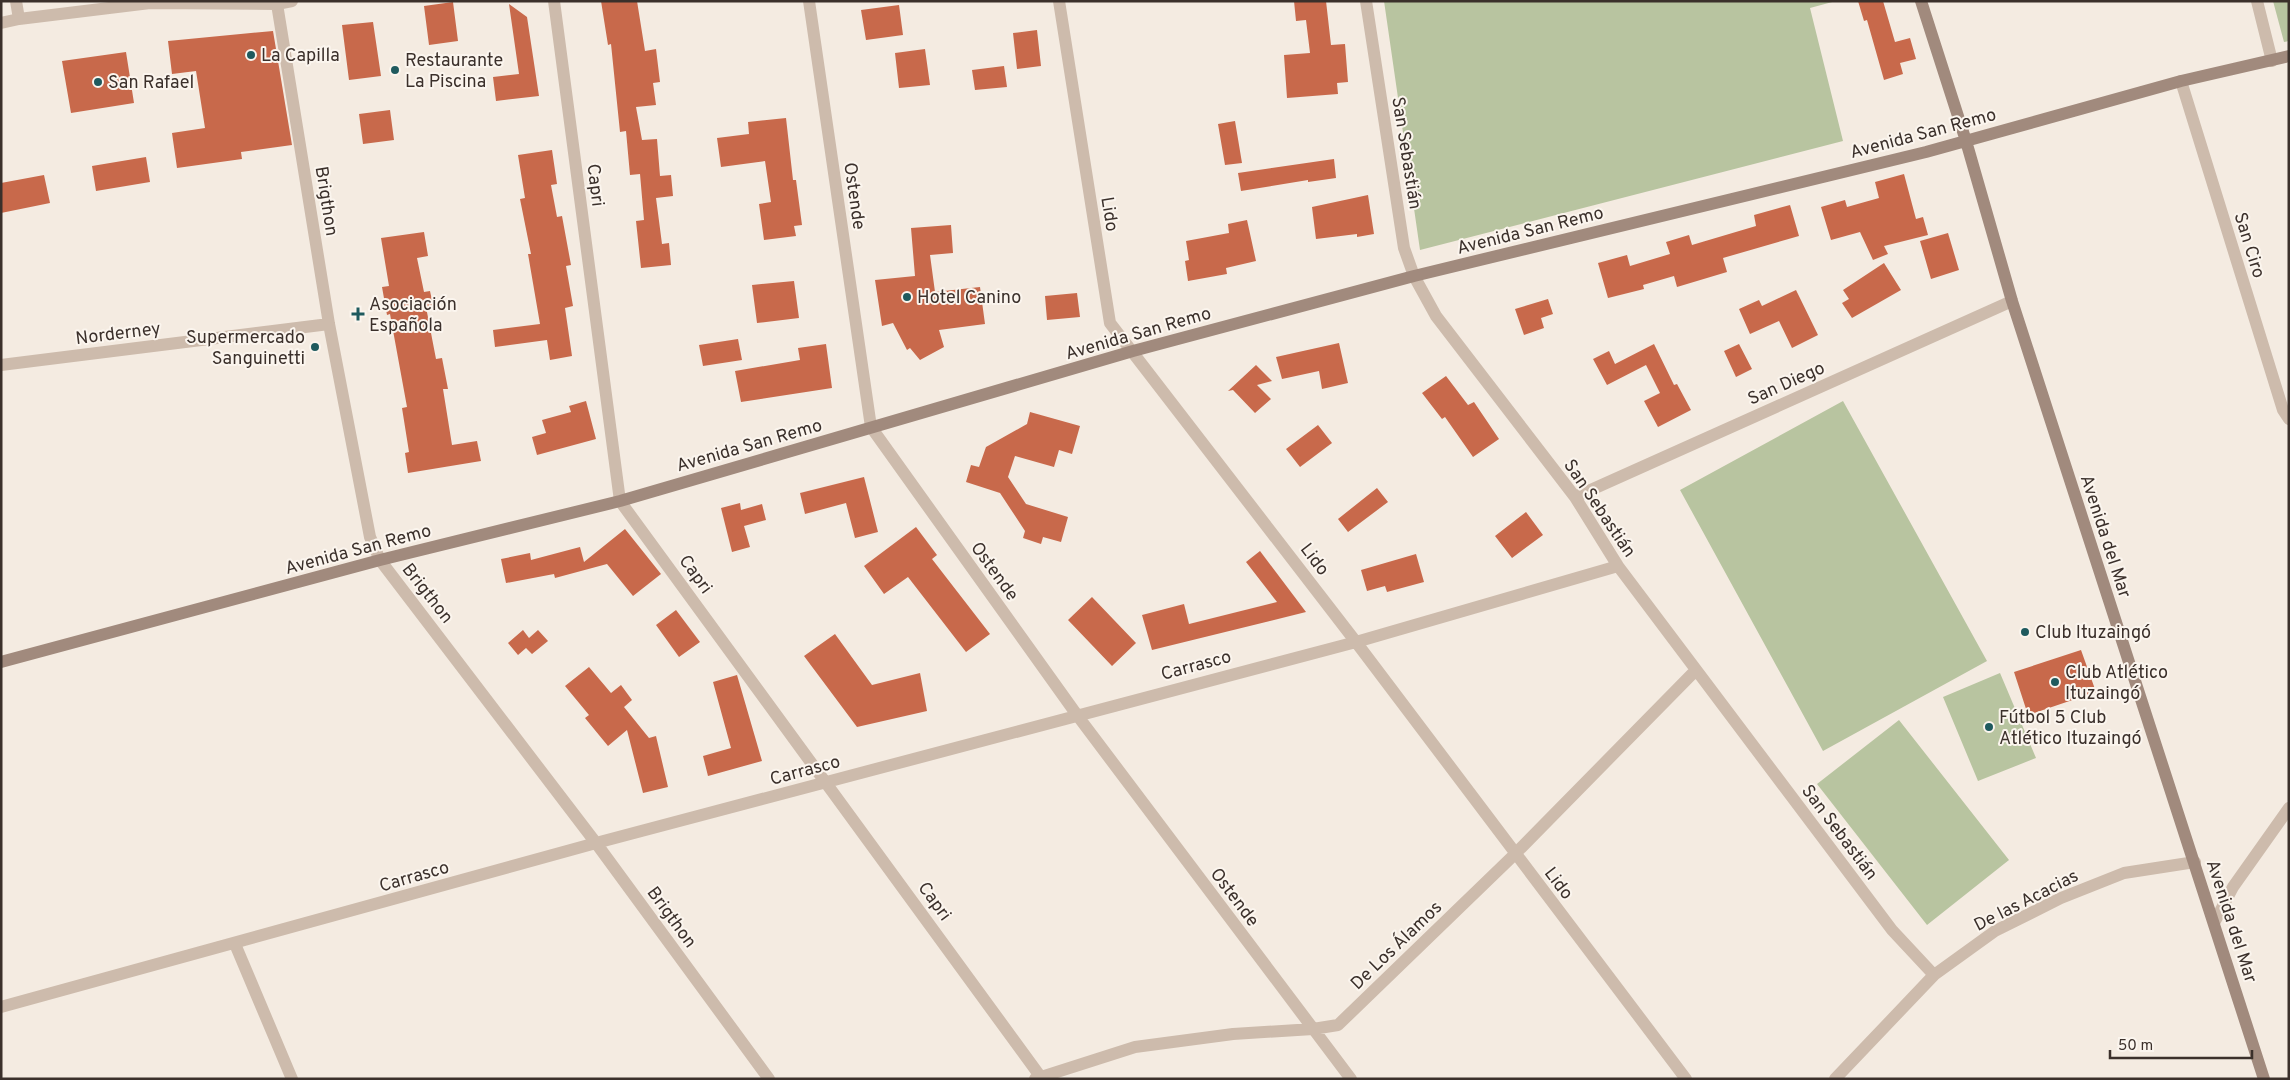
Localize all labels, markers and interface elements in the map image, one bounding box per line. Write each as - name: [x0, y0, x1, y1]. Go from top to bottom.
- place label: La Capilla: [261, 45, 340, 68]
- marker: La Capilla: [245, 49, 257, 61]
- place label: Restaurante La Piscina: [405, 50, 503, 94]
- marker: Restaurante La Piscina: [389, 64, 401, 76]
- place label: San Rafael: [108, 72, 194, 95]
- marker: San Rafael: [92, 76, 104, 88]
- street label: San Sebastián: [1385, 95, 1426, 211]
- street label: Avenida San Remo: [1848, 104, 1999, 165]
- street label: Ostende: [837, 161, 870, 231]
- street label: Capri: [580, 162, 609, 208]
- street label: Brigthon: [309, 165, 342, 238]
- street label: Lido: [1094, 195, 1123, 233]
- street label: Avenida San Remo: [1454, 202, 1606, 261]
- street label: San Ciro: [2228, 210, 2269, 281]
- place label: Hotel Canino: [917, 287, 1021, 310]
- marker: Hotel Canino: [901, 291, 913, 303]
- place label: Asociación Española: [369, 294, 457, 338]
- street label: Avenida San Remo: [1063, 303, 1214, 366]
- marker: Asociación Española: [351, 307, 365, 321]
- street label: Norderney: [74, 318, 162, 351]
- place label: Supermercado Sanguinetti: [186, 327, 305, 371]
- marker: Supermercado Sanguinetti: [309, 341, 321, 353]
- street label: San Diego: [1745, 357, 1829, 412]
- street label: Avenida San Remo: [674, 415, 825, 478]
- street label: San Sebastián: [1557, 455, 1640, 562]
- street label: Avenida del Mar: [2074, 472, 2135, 601]
- street label: Avenida San Remo: [283, 520, 434, 581]
- street label: Ostende: [965, 538, 1023, 606]
- street label: Lido: [1294, 539, 1333, 581]
- street label: Capri: [673, 551, 717, 599]
- street label: Brigthon: [396, 559, 458, 629]
- place label: Club Ituzaingó: [2035, 622, 2151, 645]
- marker: Club Ituzaingó: [2019, 626, 2031, 638]
- street label: Carrasco: [1159, 646, 1234, 687]
- place label: Club Atlético Ituzaingó: [2065, 662, 2168, 706]
- marker: Club Atlético Ituzaingó: [2049, 676, 2061, 688]
- place label: Fútbol 5 Club Atlético Ituzaingó: [1999, 707, 2141, 751]
- marker: Fútbol 5 Club Atlético Ituzaingó: [1983, 721, 1995, 733]
- street label: Carrasco: [768, 751, 843, 792]
- street label: San Sebastián: [1795, 781, 1882, 885]
- street label: Carrasco: [377, 856, 452, 898]
- street label: Avenida del Mar: [2200, 857, 2261, 986]
- street label: Lido: [1538, 863, 1577, 905]
- street label: Ostende: [1204, 864, 1263, 932]
- street label: De las Acacias: [1971, 865, 2083, 938]
- street label: Capri: [912, 878, 956, 926]
- street label: Brigthon: [641, 883, 701, 953]
- street label: De Los Álamos: [1345, 895, 1448, 995]
- scale bar: [2110, 1028, 2252, 1060]
- text: 50 m: [2118, 1037, 2153, 1056]

